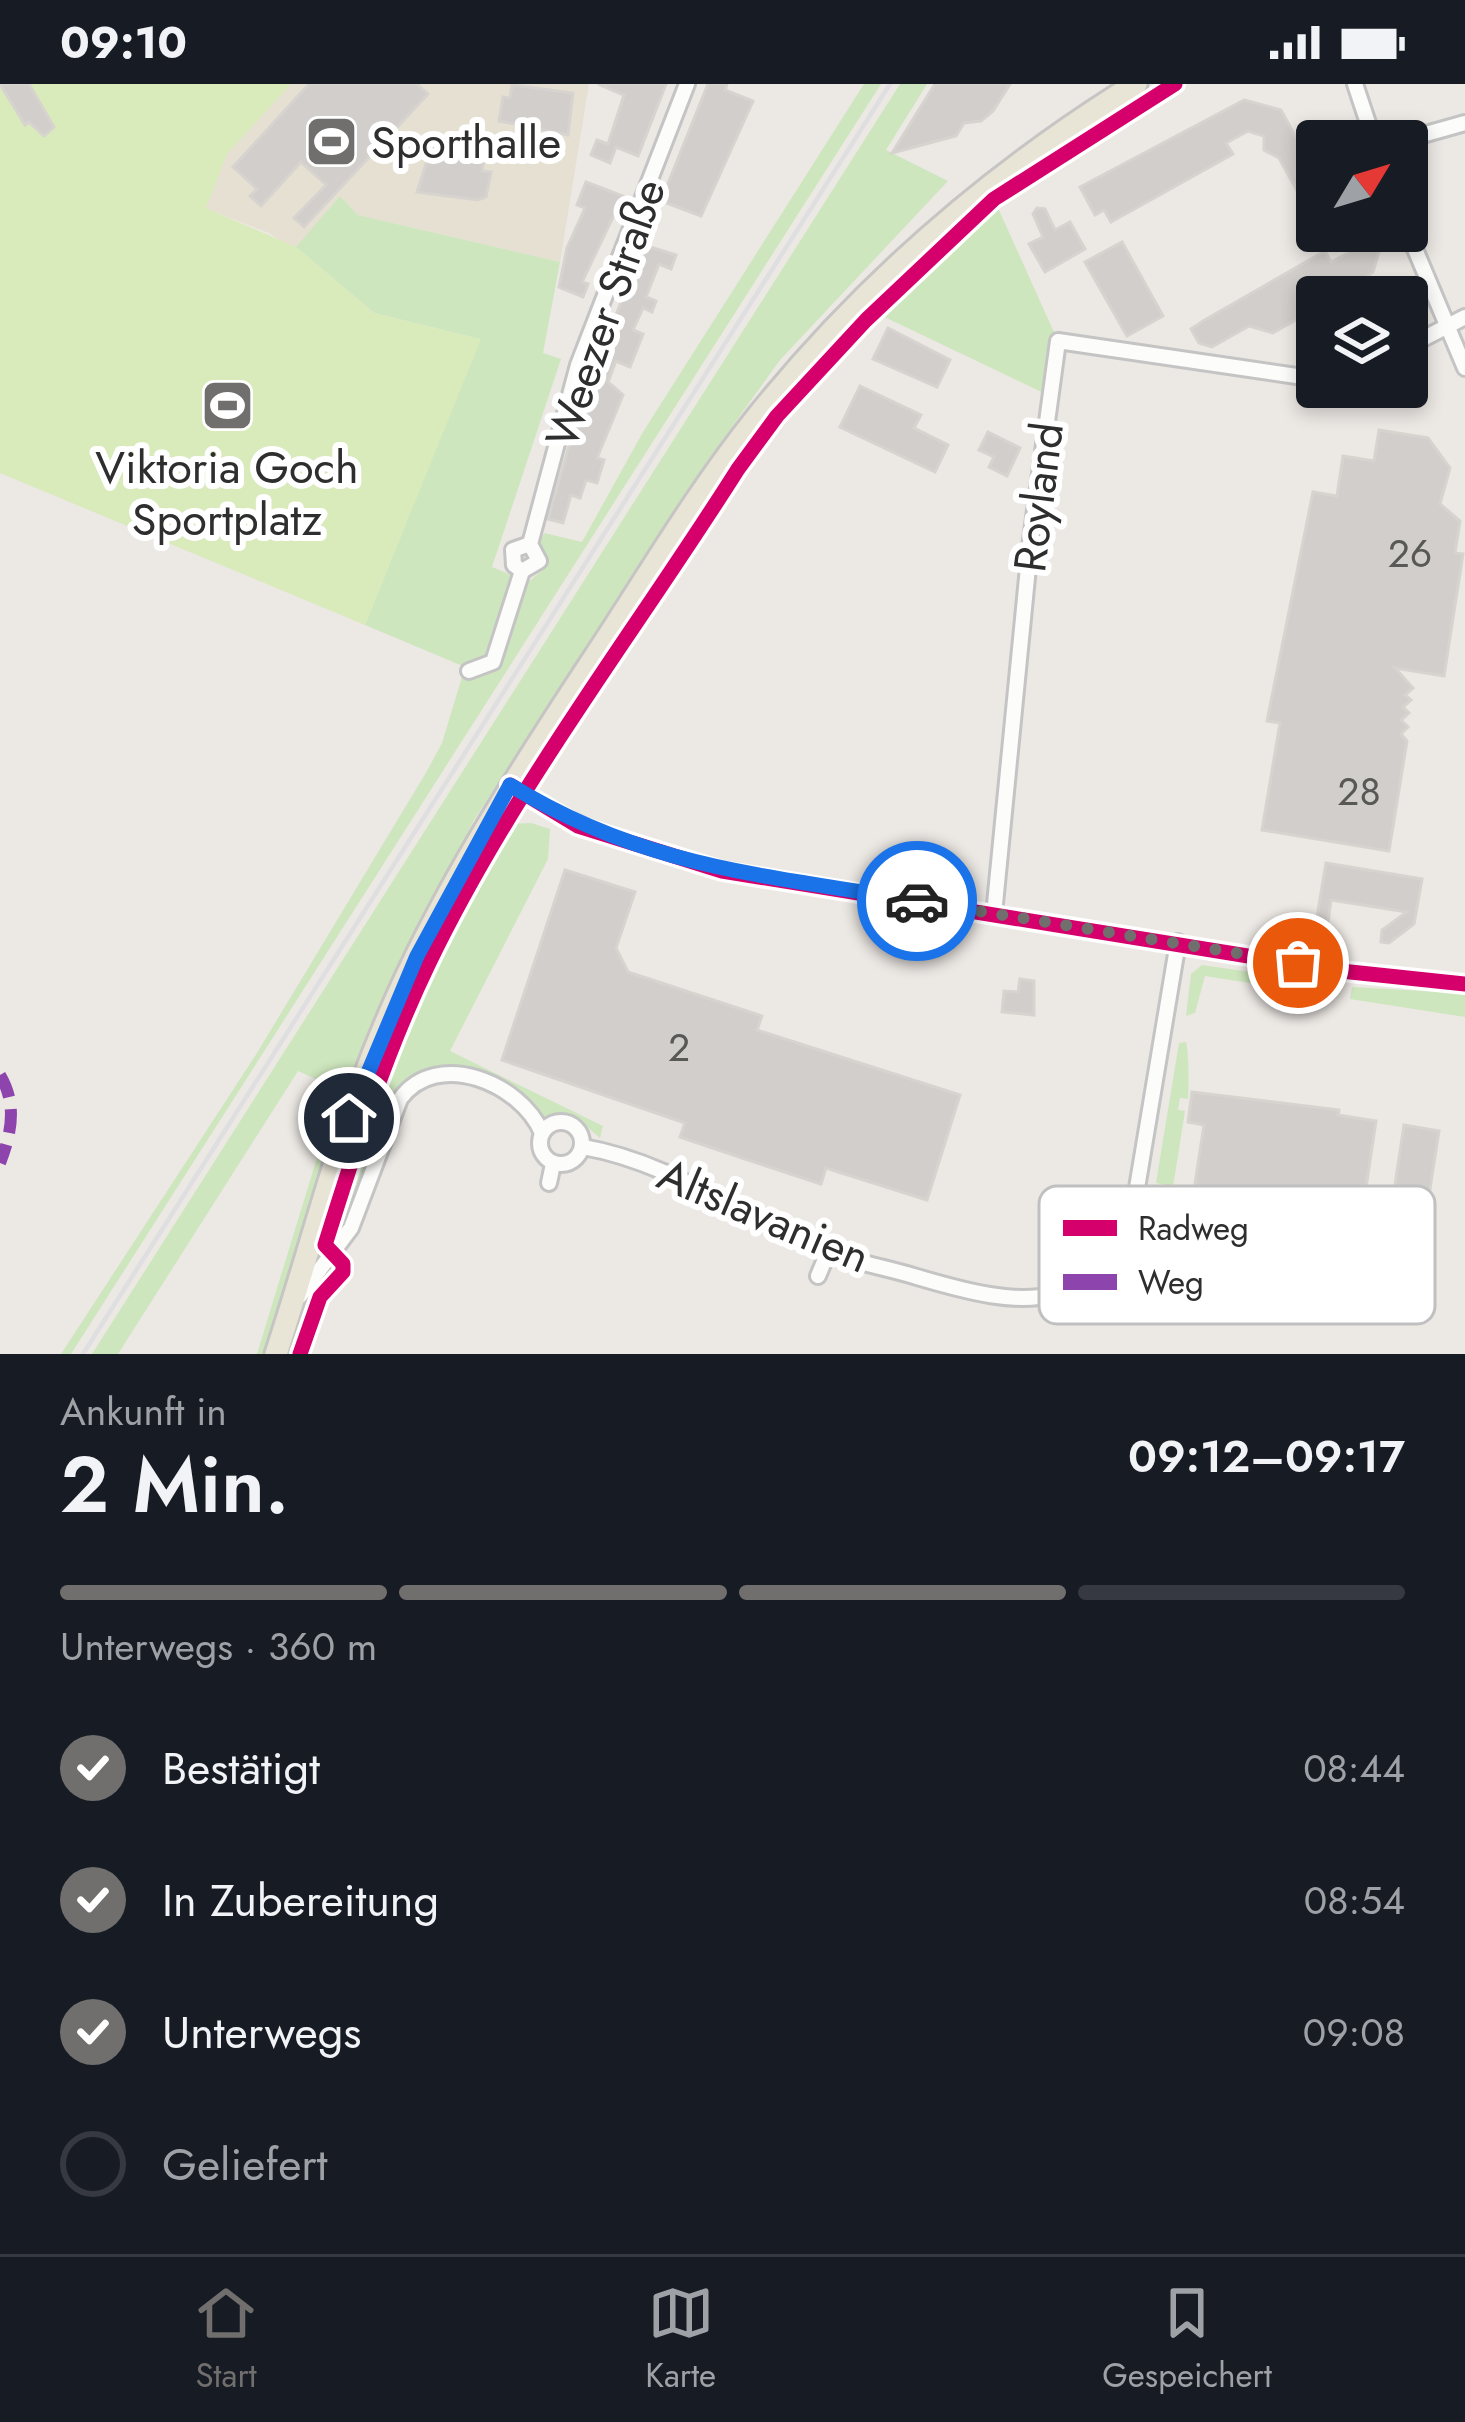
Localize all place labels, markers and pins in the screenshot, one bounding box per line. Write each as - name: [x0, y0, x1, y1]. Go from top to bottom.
- place label: Sporthalle: [371, 110, 561, 175]
- sports icon: Sporthalle: [304, 114, 360, 170]
- sports icon: Viktoria Goch Sportplatz: [199, 378, 255, 434]
- place label: Viktoria Goch Sportplatz: [95, 435, 359, 552]
- pin: [1247, 912, 1349, 1014]
- pin: [298, 1067, 400, 1169]

